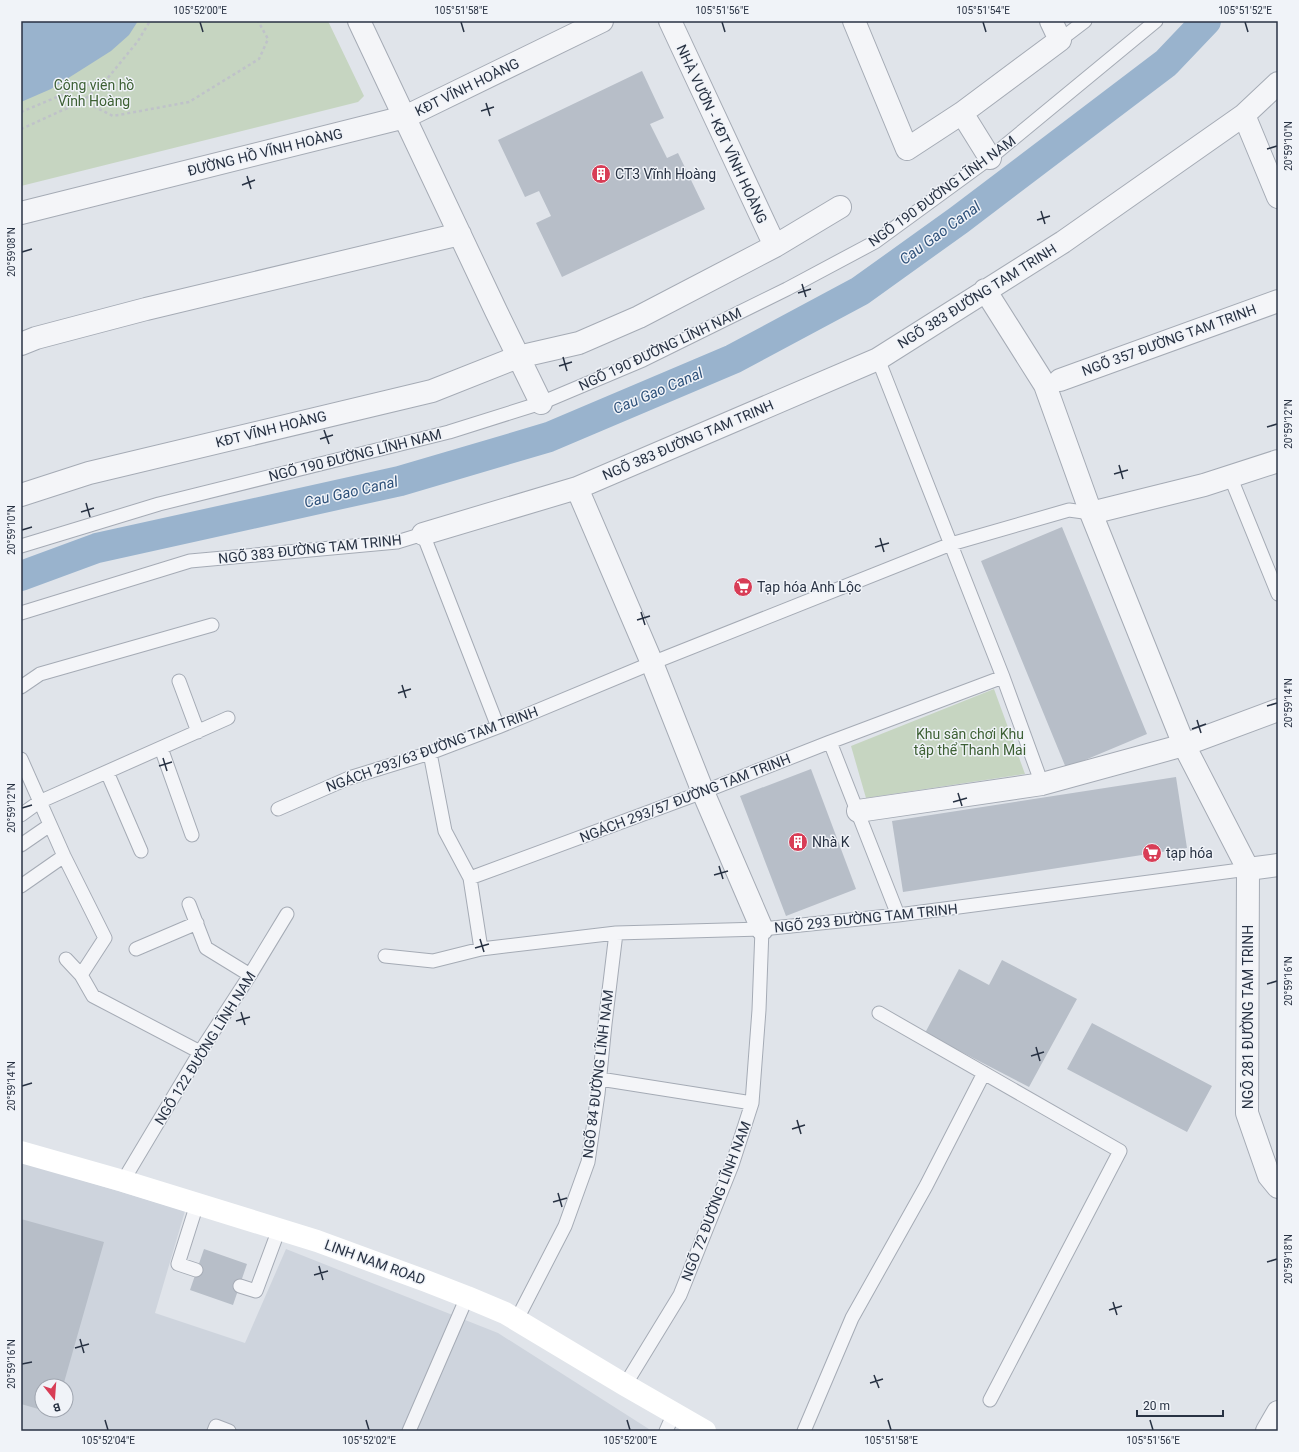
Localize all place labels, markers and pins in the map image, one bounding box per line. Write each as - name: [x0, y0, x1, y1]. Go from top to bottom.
- building icon: CT3 Vĩnh Hoàng: [590, 163, 612, 185]
- place label: CT3 Vĩnh Hoàng: [615, 166, 716, 182]
- supermarket icon: Tạp hóa Anh Lộc: [732, 576, 754, 598]
- place label: Tạp hóa Anh Lộc: [757, 579, 861, 595]
- building icon: Nhà K: [787, 831, 809, 853]
- place label: Nhà K: [812, 834, 850, 850]
- supermarket icon: tạp hóa: [1141, 842, 1163, 864]
- place label: tạp hóa: [1166, 845, 1213, 861]

